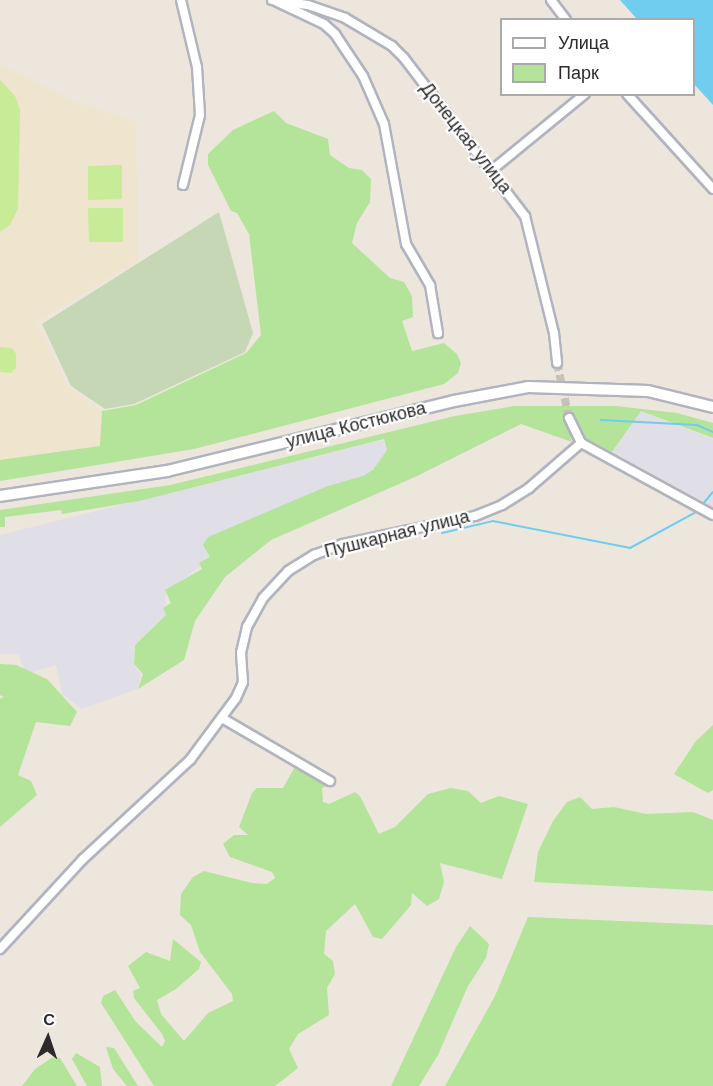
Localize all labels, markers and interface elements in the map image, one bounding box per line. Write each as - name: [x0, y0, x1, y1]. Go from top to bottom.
- legend: [500, 18, 695, 96]
- text: Улица: [558, 33, 609, 53]
- text: Парк: [558, 63, 599, 83]
- street label: Донецкая улица: [416, 78, 516, 198]
- street label: улица Костюкова: [284, 397, 428, 453]
- street label: Пушкарная улица: [322, 506, 472, 562]
- north arrow: [18, 1008, 78, 1068]
- text: С: [43, 1011, 55, 1028]

